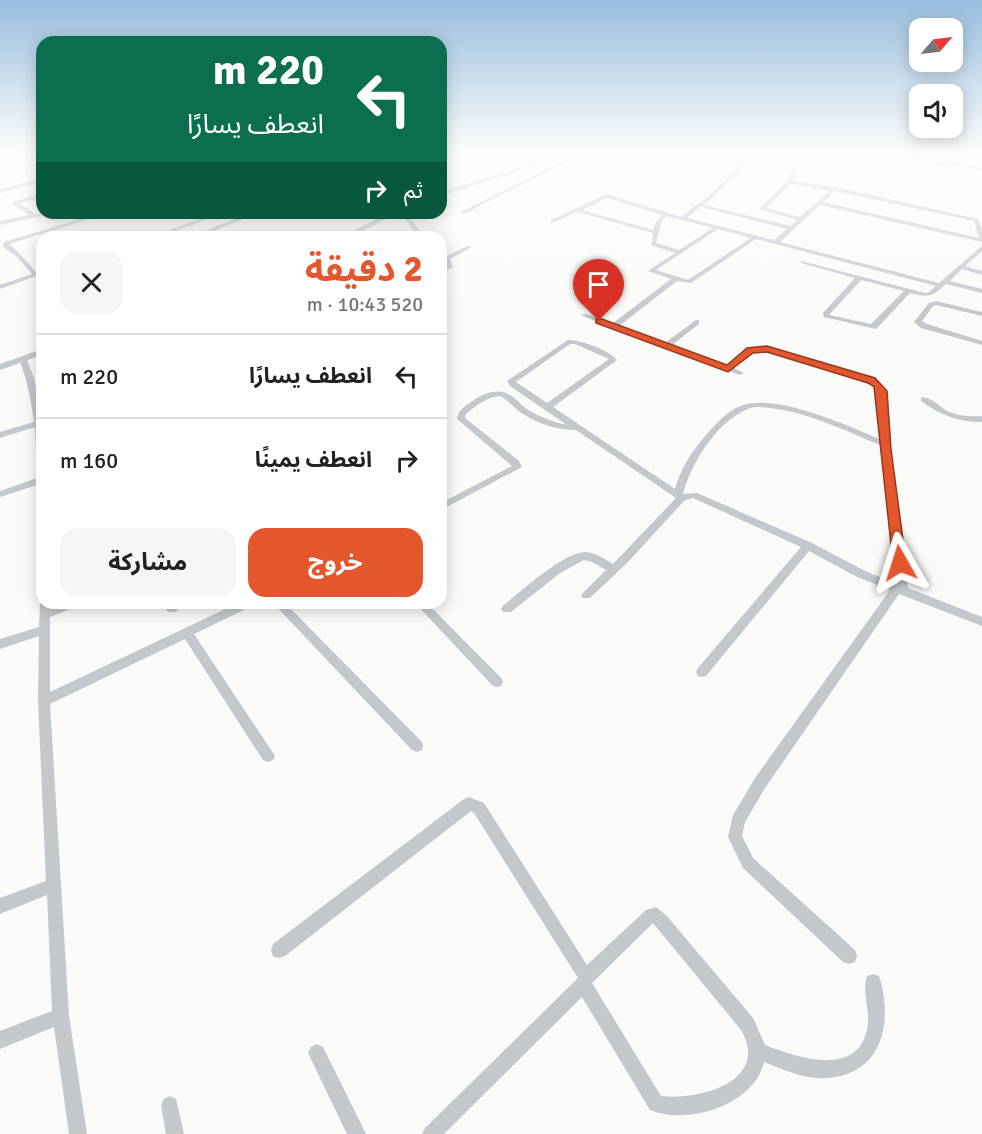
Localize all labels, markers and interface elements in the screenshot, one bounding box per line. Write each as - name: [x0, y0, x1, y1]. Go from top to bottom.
- north arrow: [909, 18, 963, 72]
- map controls: [909, 18, 963, 138]
- text: 220 m: [213, 45, 324, 96]
- icon: left: [345, 60, 423, 138]
- button: sound: [909, 84, 963, 138]
- text: انعطف يسارًا: [187, 108, 324, 141]
- icon: right: [359, 174, 392, 207]
- text: ثم: [404, 177, 423, 204]
- text: 2 دقيقة: [305, 247, 423, 292]
- button: close: [60, 251, 123, 314]
- pin: [573, 259, 624, 321]
- icon: arrive: [582, 268, 615, 301]
- text: 520 m · 10:43: [307, 292, 423, 317]
- icon: left: [390, 360, 423, 393]
- text: انعطف يسارًا: [249, 362, 372, 389]
- text: 220 m: [60, 363, 118, 390]
- icon: right: [390, 444, 423, 477]
- text: انعطف يمينًا: [255, 446, 372, 473]
- text: 160 m: [60, 447, 118, 474]
- button: مشاركة: [60, 528, 236, 597]
- button: خروج: [248, 528, 423, 597]
- position arrow: [868, 531, 932, 595]

